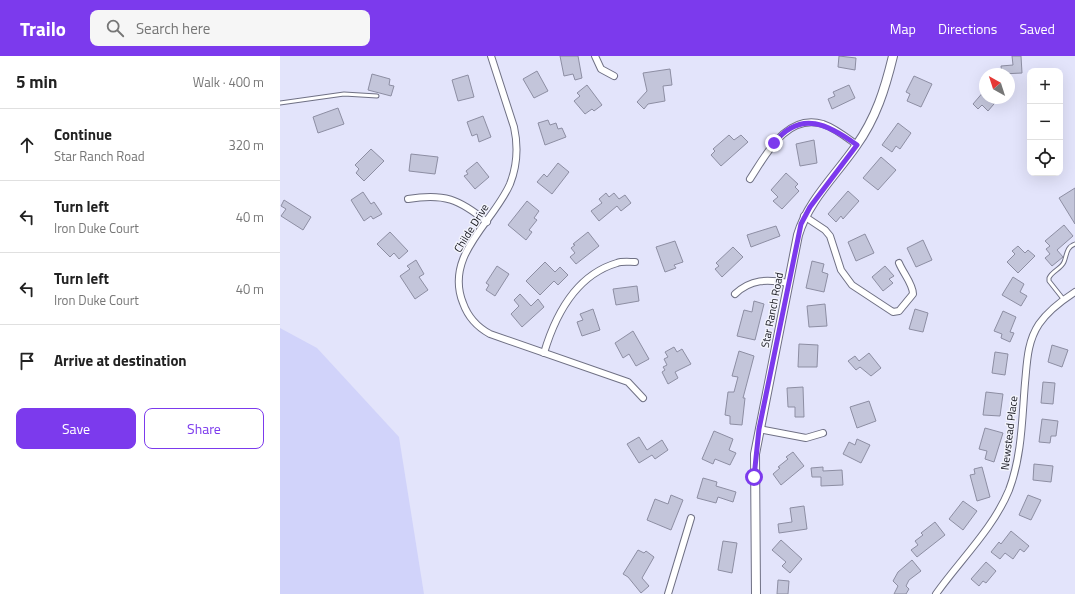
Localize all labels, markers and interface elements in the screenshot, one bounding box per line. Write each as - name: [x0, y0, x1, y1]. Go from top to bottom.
- search box: [90, 10, 370, 46]
- text: Trailo: [20, 14, 66, 43]
- icon: search: [104, 17, 126, 39]
- text: Search here: [136, 17, 210, 40]
- text: Map: [890, 18, 916, 39]
- text: Directions: [938, 18, 997, 39]
- text: Saved: [1019, 18, 1055, 39]
- north arrow: [979, 68, 1015, 104]
- map controls: [1027, 68, 1063, 176]
- button: +: [1027, 68, 1063, 104]
- text: 5 min: [16, 69, 57, 95]
- text: Walk · 400 m: [193, 72, 264, 92]
- button: −: [1027, 104, 1063, 140]
- text: Continue: [54, 123, 112, 146]
- icon: ahead: [16, 134, 38, 156]
- route end: [765, 134, 783, 152]
- text: 320 m: [228, 135, 264, 155]
- button: locate: [1027, 140, 1063, 176]
- text: Star Ranch Road: [54, 146, 145, 166]
- text: Turn left: [54, 195, 109, 218]
- street label: Childe Drive: [450, 200, 493, 255]
- icon: left: [16, 206, 38, 228]
- text: 40 m: [236, 207, 264, 227]
- text: Iron Duke Court: [54, 218, 139, 238]
- text: Turn left: [54, 267, 109, 290]
- street label: Star Ranch Road: [757, 271, 787, 349]
- icon: left: [16, 278, 38, 300]
- text: 40 m: [236, 279, 264, 299]
- text: Iron Duke Court: [54, 290, 139, 310]
- text: Arrive at destination: [54, 349, 187, 372]
- icon: arrive: [16, 350, 38, 372]
- street label: Newstead Place: [997, 395, 1022, 471]
- button: Save: [16, 408, 136, 449]
- button: Share: [144, 408, 264, 449]
- route start: [745, 468, 763, 486]

